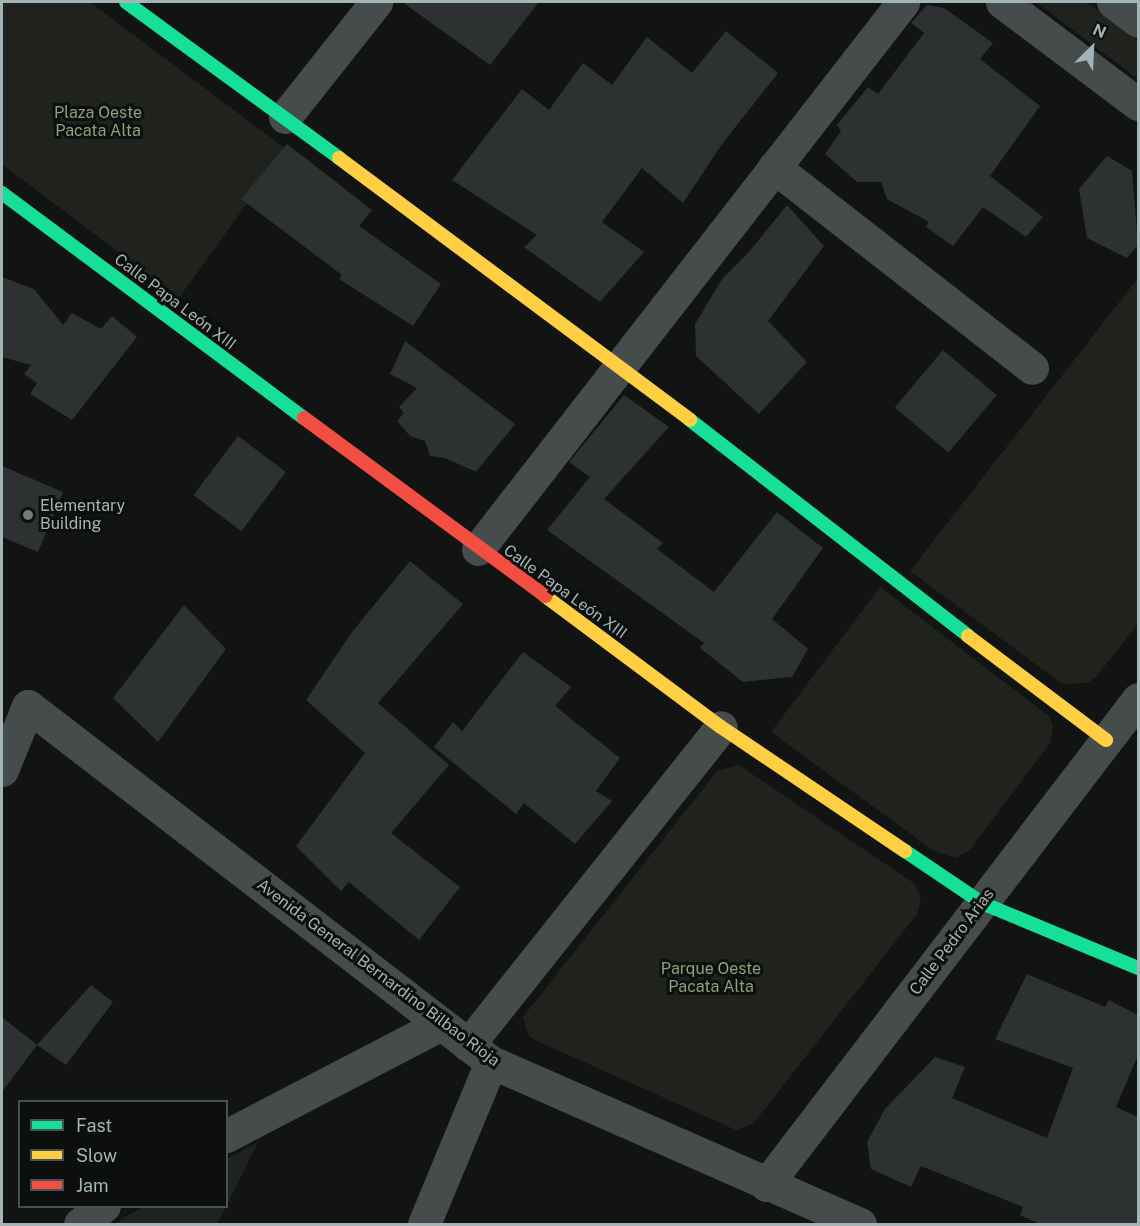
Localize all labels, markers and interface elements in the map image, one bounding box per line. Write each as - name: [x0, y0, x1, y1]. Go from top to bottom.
- north arrow: [1062, 18, 1122, 78]
- text: N: [1090, 20, 1109, 42]
- park label: Plaza Oeste Pacata Alta: [54, 103, 142, 141]
- street label: Calle Papa León XIII: [110, 250, 240, 354]
- place label: Elementary Building: [40, 496, 125, 534]
- marker: Elementary Building: [21, 508, 35, 522]
- street label: Calle Papa León XIII: [500, 541, 630, 643]
- street label: Avenida General Bernardino Bilbao Rioja: [253, 875, 503, 1071]
- street label: Calle Pedro Arias: [906, 885, 998, 999]
- park label: Parque Oeste Pacata Alta: [661, 959, 761, 997]
- legend: [18, 1100, 228, 1208]
- text: Fast: [76, 1115, 112, 1136]
- text: Slow: [76, 1145, 117, 1166]
- text: Jam: [76, 1175, 109, 1196]

